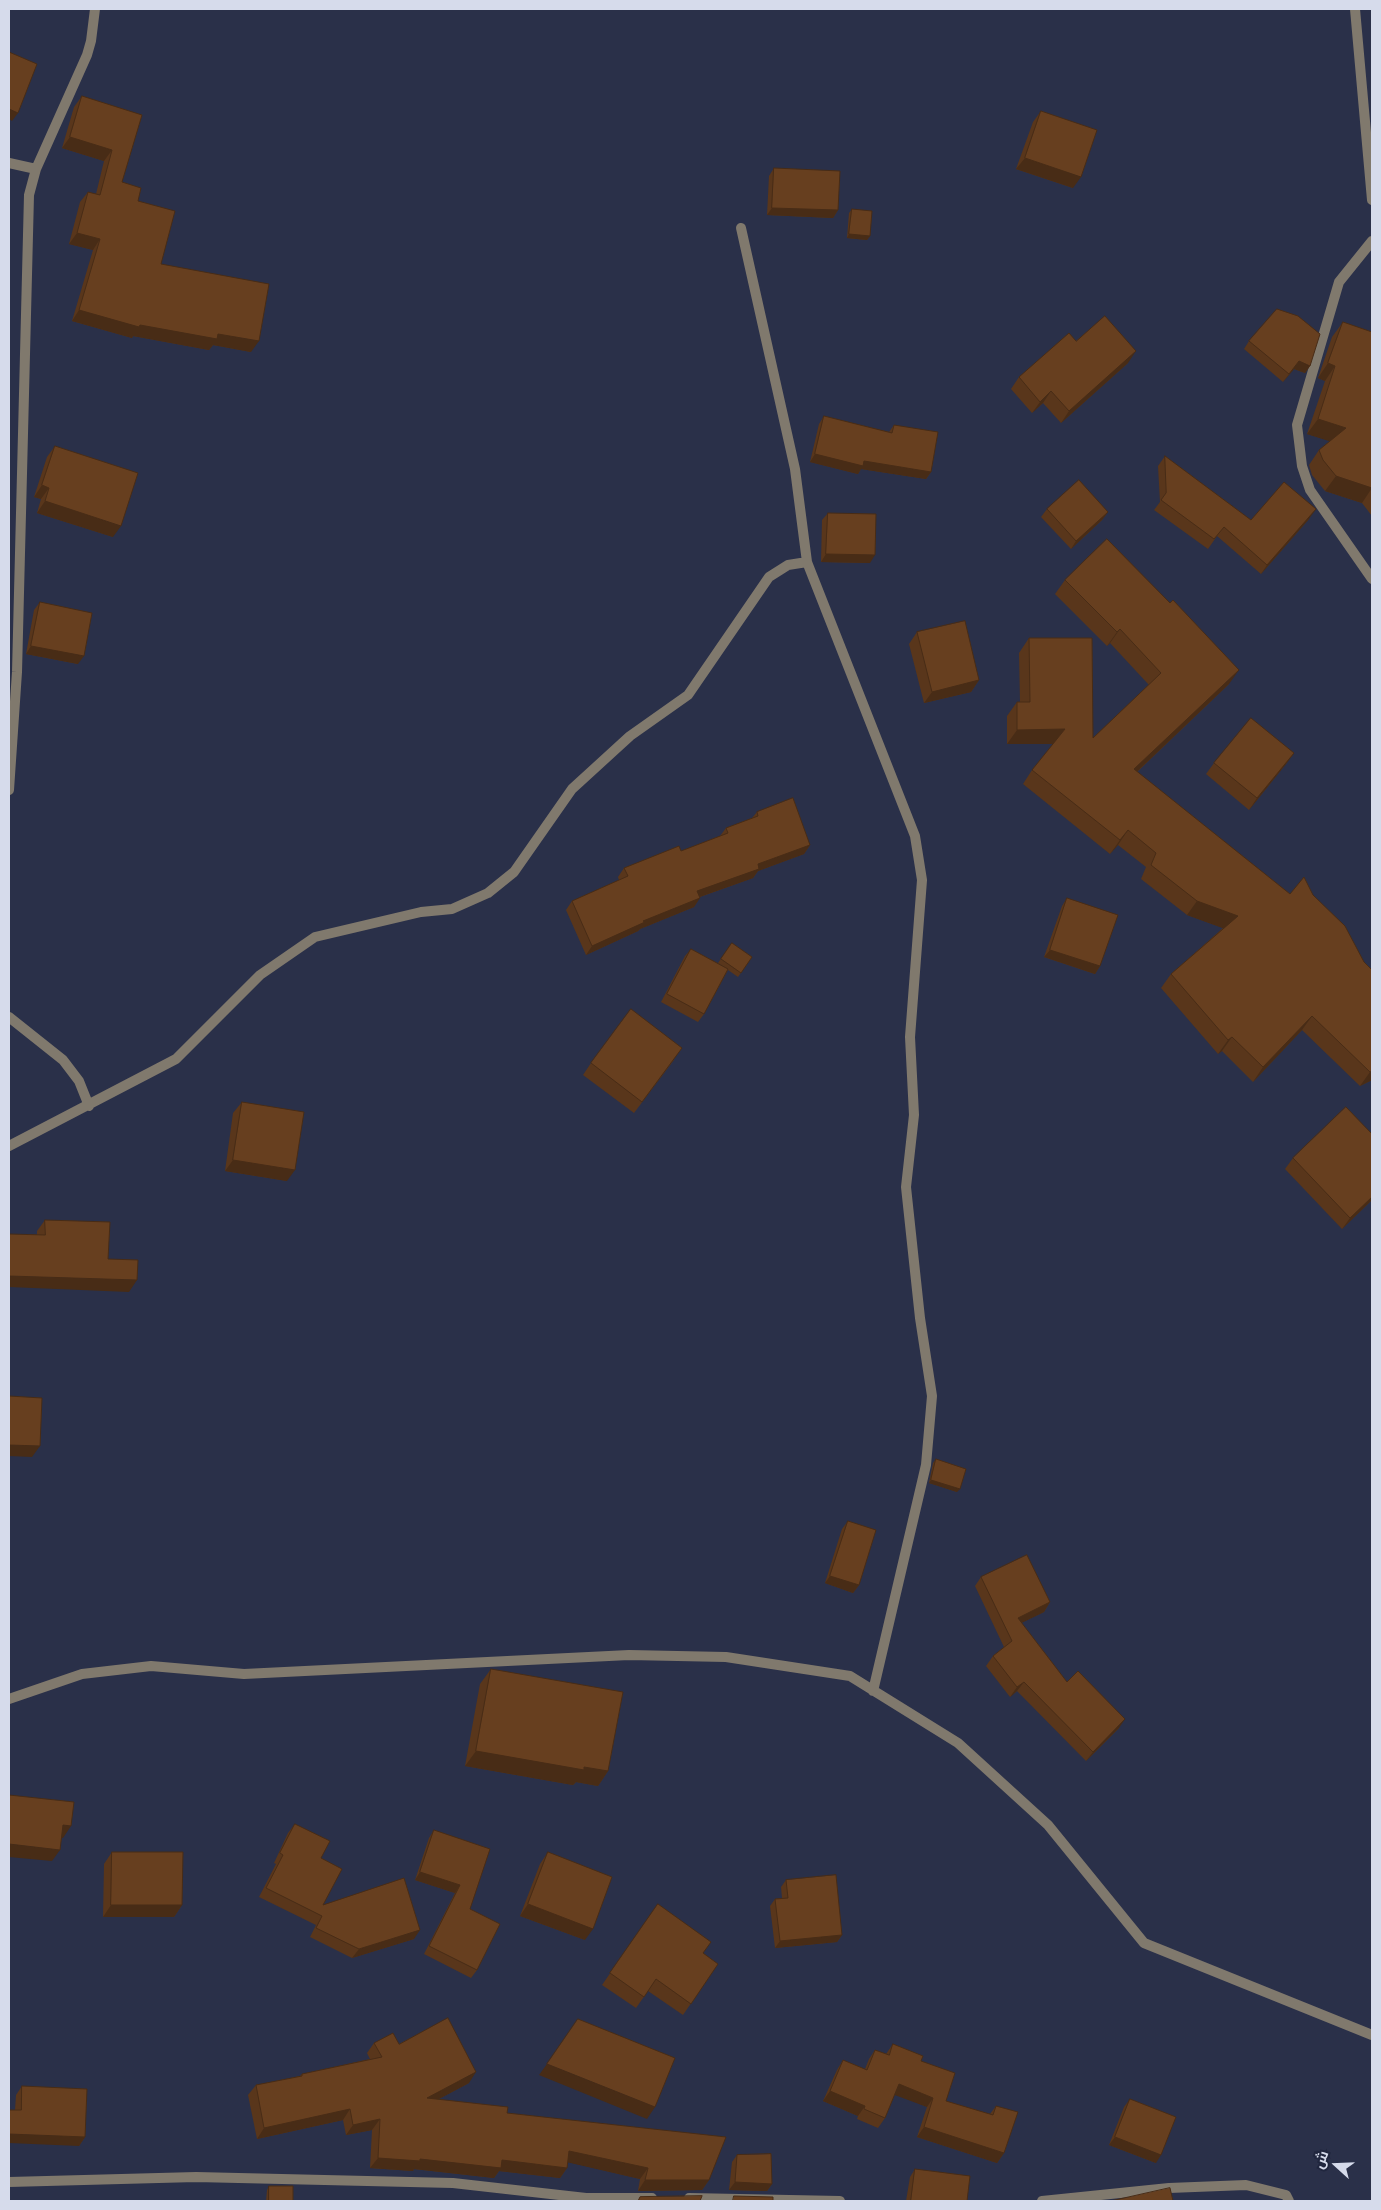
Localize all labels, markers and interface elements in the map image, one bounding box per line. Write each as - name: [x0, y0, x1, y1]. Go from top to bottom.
- north arrow: [1311, 2140, 1361, 2190]
- text: ش: [1309, 2148, 1333, 2171]

